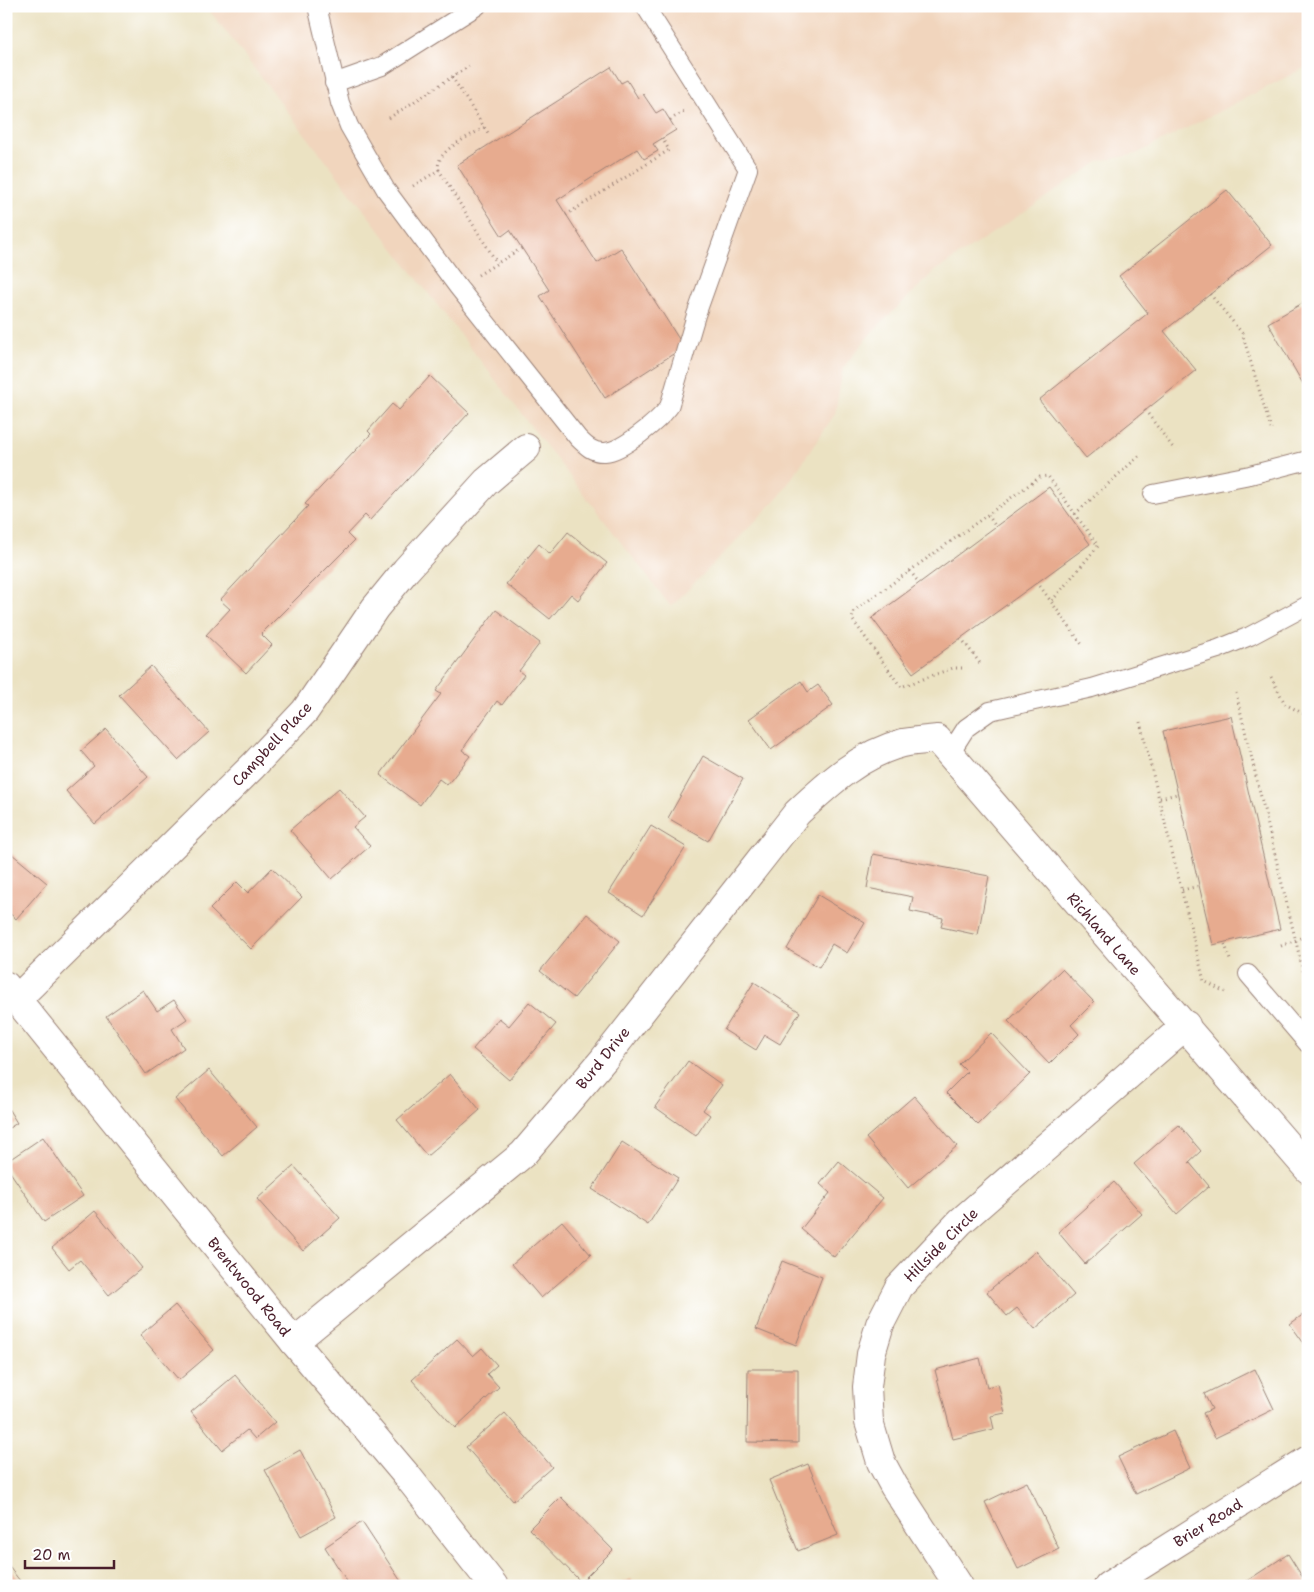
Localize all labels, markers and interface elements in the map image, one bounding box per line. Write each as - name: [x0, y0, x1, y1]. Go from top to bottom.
- street label: Campbell Place: [227, 697, 317, 791]
- street label: Richland Lane: [1063, 888, 1145, 980]
- street label: Burd Drive: [572, 1022, 634, 1094]
- street label: Hillside Circle: [899, 1203, 983, 1287]
- street label: Brentwood Road: [203, 1233, 296, 1341]
- street label: Brier Road: [1170, 1494, 1247, 1552]
- scale bar: [25, 1537, 114, 1569]
- text: 20 m: [32, 1545, 71, 1565]

